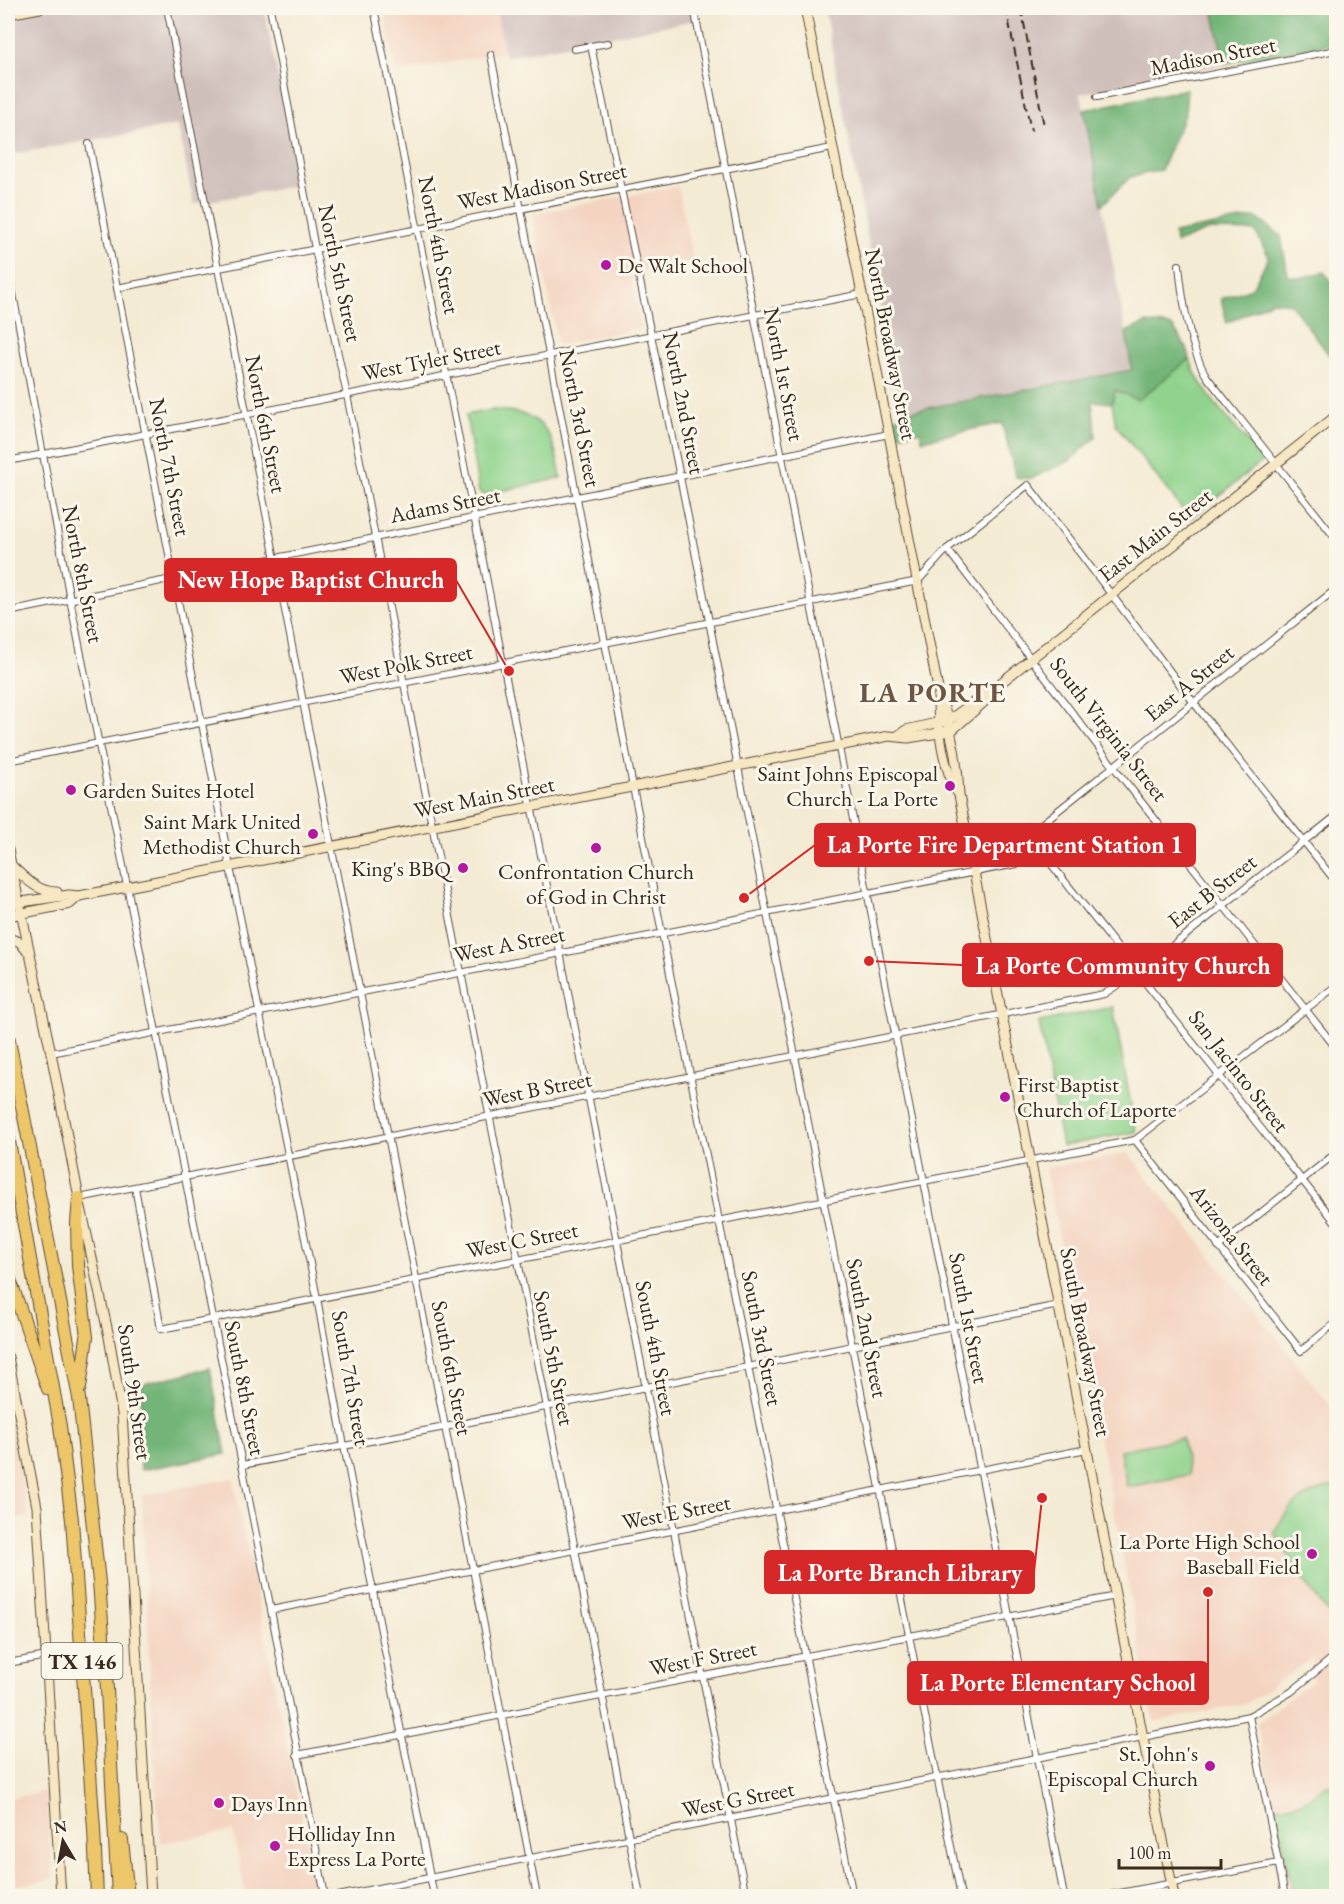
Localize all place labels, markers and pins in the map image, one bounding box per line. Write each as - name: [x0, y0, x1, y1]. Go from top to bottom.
- place label: De Walt School: [618, 251, 748, 280]
- marker: De Walt School: [599, 258, 613, 272]
- callout: New Hope Baptist Church: [165, 559, 456, 601]
- place label: Saint Johns Episcopal Church - La Porte: [757, 759, 938, 813]
- place label: Garden Suites Hotel: [83, 776, 255, 805]
- marker: Saint Johns Episcopal Church - La Porte: [943, 779, 957, 793]
- marker: Garden Suites Hotel: [64, 783, 78, 797]
- place label: Saint Mark United Methodist Church: [143, 807, 302, 861]
- callout: La Porte Fire Department Station 1: [815, 824, 1195, 866]
- marker: Saint Mark United Methodist Church: [306, 827, 320, 841]
- marker: Confrontation Church of God in Christ: [589, 841, 603, 855]
- place label: King's BBQ: [351, 854, 454, 883]
- place label: Confrontation Church of God in Christ: [498, 857, 694, 911]
- marker: King's BBQ: [456, 861, 470, 875]
- callout: La Porte Community Church: [963, 944, 1282, 986]
- place label: First Baptist Church of Laporte: [1017, 1070, 1177, 1124]
- marker: First Baptist Church of Laporte: [998, 1090, 1012, 1104]
- place label: La Porte High School Baseball Field: [1119, 1527, 1301, 1581]
- marker: La Porte High School Baseball Field: [1305, 1547, 1319, 1561]
- callout: La Porte Branch Library: [765, 1551, 1034, 1593]
- callout: La Porte Elementary School: [908, 1662, 1208, 1704]
- place label: St. John's Episcopal Church: [1047, 1739, 1198, 1793]
- marker: St. John's Episcopal Church: [1203, 1759, 1217, 1773]
- place label: Days Inn: [231, 1789, 308, 1818]
- marker: Days Inn: [212, 1796, 226, 1810]
- place label: Holliday Inn Express La Porte: [287, 1819, 426, 1873]
- marker: Holliday Inn Express La Porte: [268, 1839, 282, 1853]

